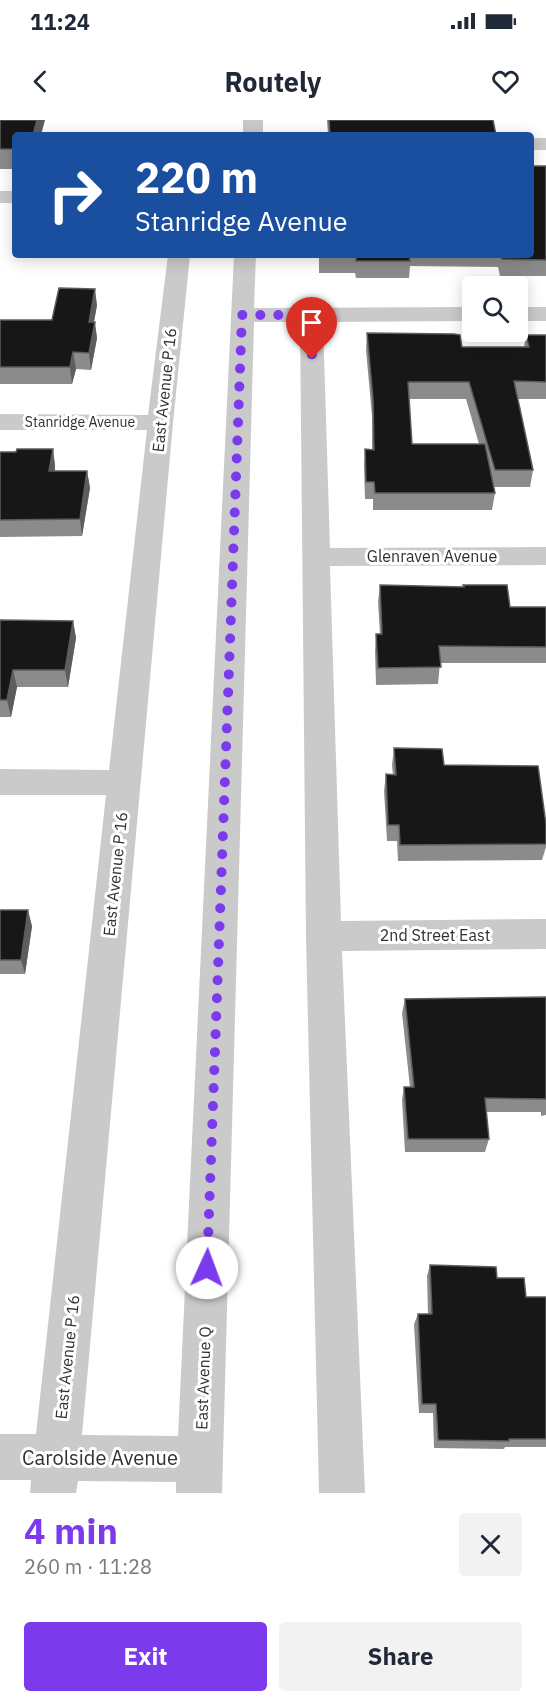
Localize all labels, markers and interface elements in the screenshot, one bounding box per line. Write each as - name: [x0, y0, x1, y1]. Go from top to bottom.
- text: 11:24: [30, 7, 90, 36]
- text: Routely: [225, 64, 321, 99]
- icon: back: [24, 65, 57, 98]
- icon: heart: [489, 65, 522, 98]
- text: 220 m: [135, 150, 258, 205]
- icon: right: [36, 156, 114, 234]
- text: Stanridge Avenue: [135, 203, 348, 238]
- map controls: [462, 276, 528, 342]
- button: search: [462, 276, 528, 342]
- pin: [286, 297, 337, 359]
- icon: arrive: [295, 306, 328, 339]
- street label: East Avenue P 16: [148, 327, 180, 453]
- street label: Stanridge Avenue: [25, 413, 135, 431]
- street label: Glenraven Avenue: [367, 546, 497, 566]
- street label: East Avenue P 16: [99, 811, 131, 937]
- street label: 2nd Street East: [380, 925, 490, 945]
- position arrow: [175, 1236, 239, 1300]
- street label: East Avenue P 16: [51, 1294, 83, 1420]
- street label: East Avenue Q: [191, 1326, 215, 1430]
- street label: Carolside Avenue: [22, 1444, 178, 1471]
- text: 4 min: [24, 1507, 118, 1554]
- button: close: [459, 1513, 522, 1576]
- text: 260 m · 11:28: [24, 1553, 152, 1580]
- button: Exit: [24, 1622, 267, 1691]
- button: Share: [279, 1622, 522, 1691]

